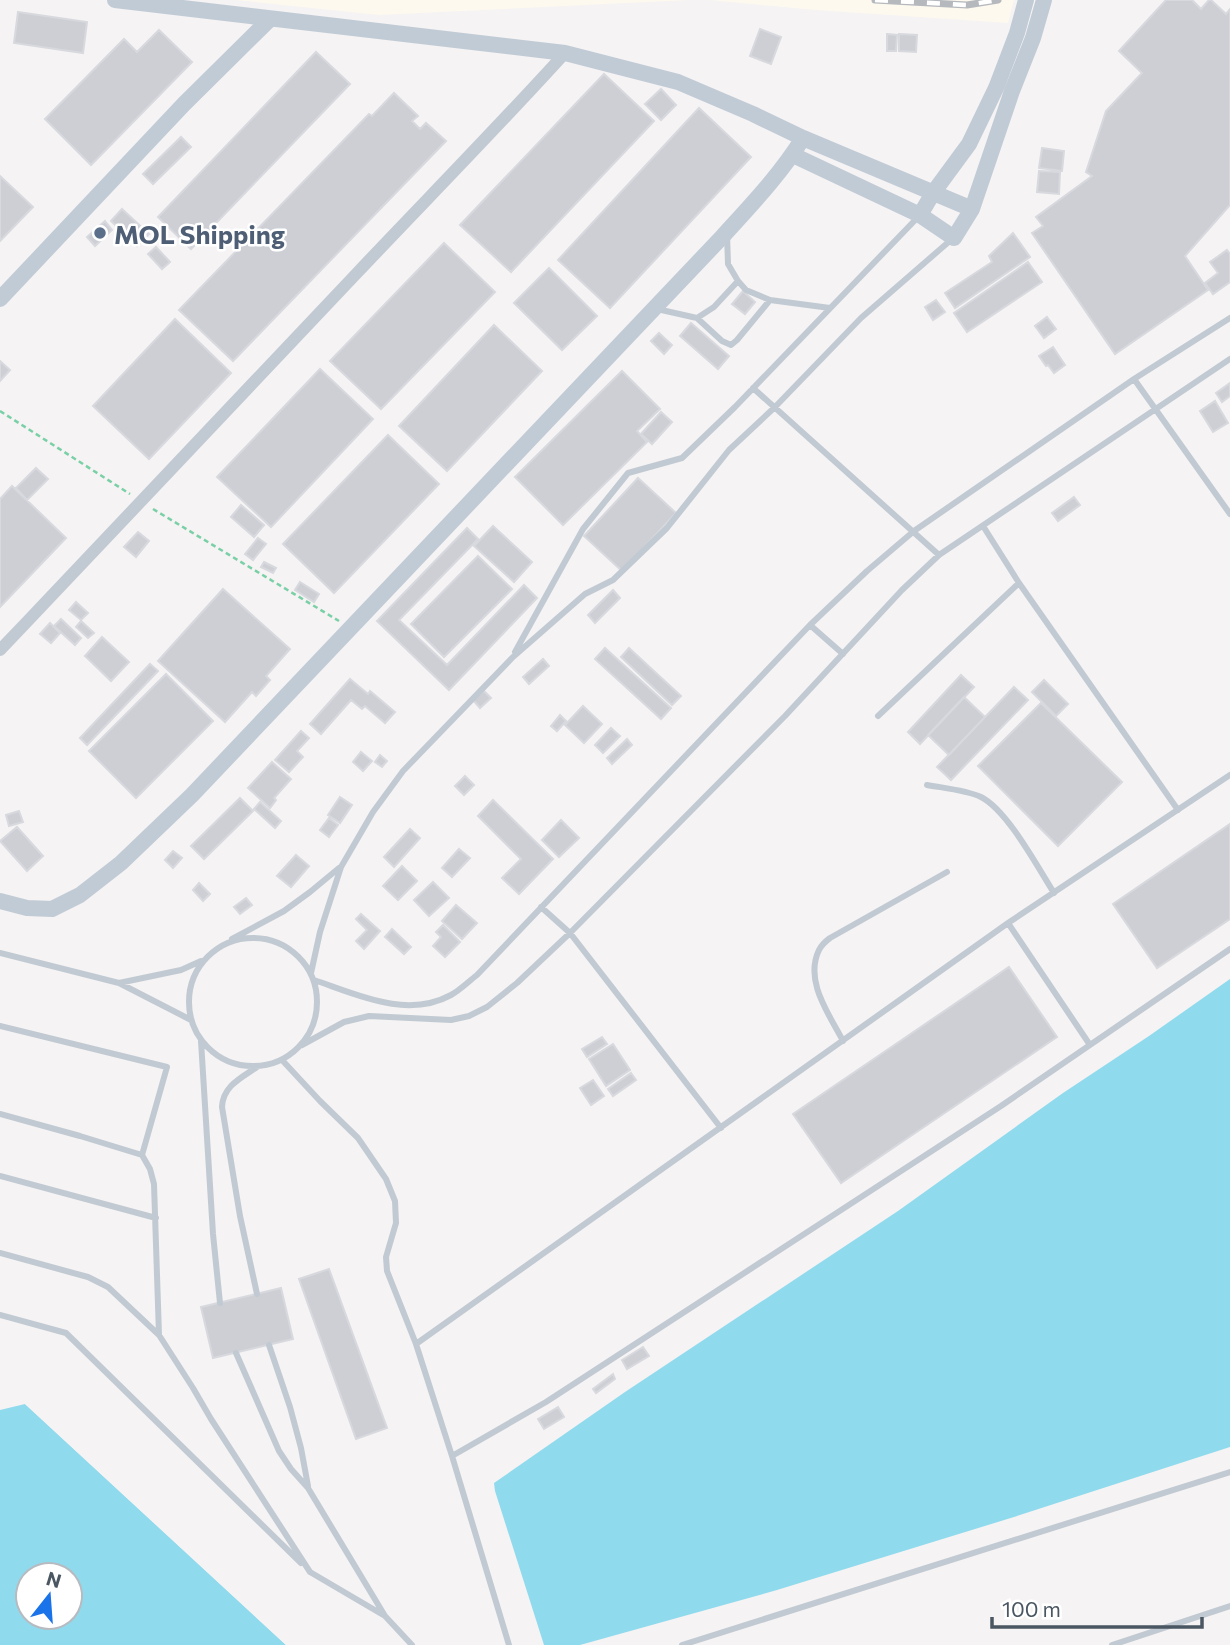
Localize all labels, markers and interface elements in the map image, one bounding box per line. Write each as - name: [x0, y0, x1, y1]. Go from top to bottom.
- place label: MOL Shipping: [114, 218, 285, 249]
- marker: MOL Shipping: [92, 225, 108, 241]
- north arrow: [14, 1561, 84, 1631]
- text: N: [44, 1566, 64, 1592]
- scale bar: [992, 1586, 1202, 1630]
- text: 100 m: [1002, 1596, 1061, 1621]

